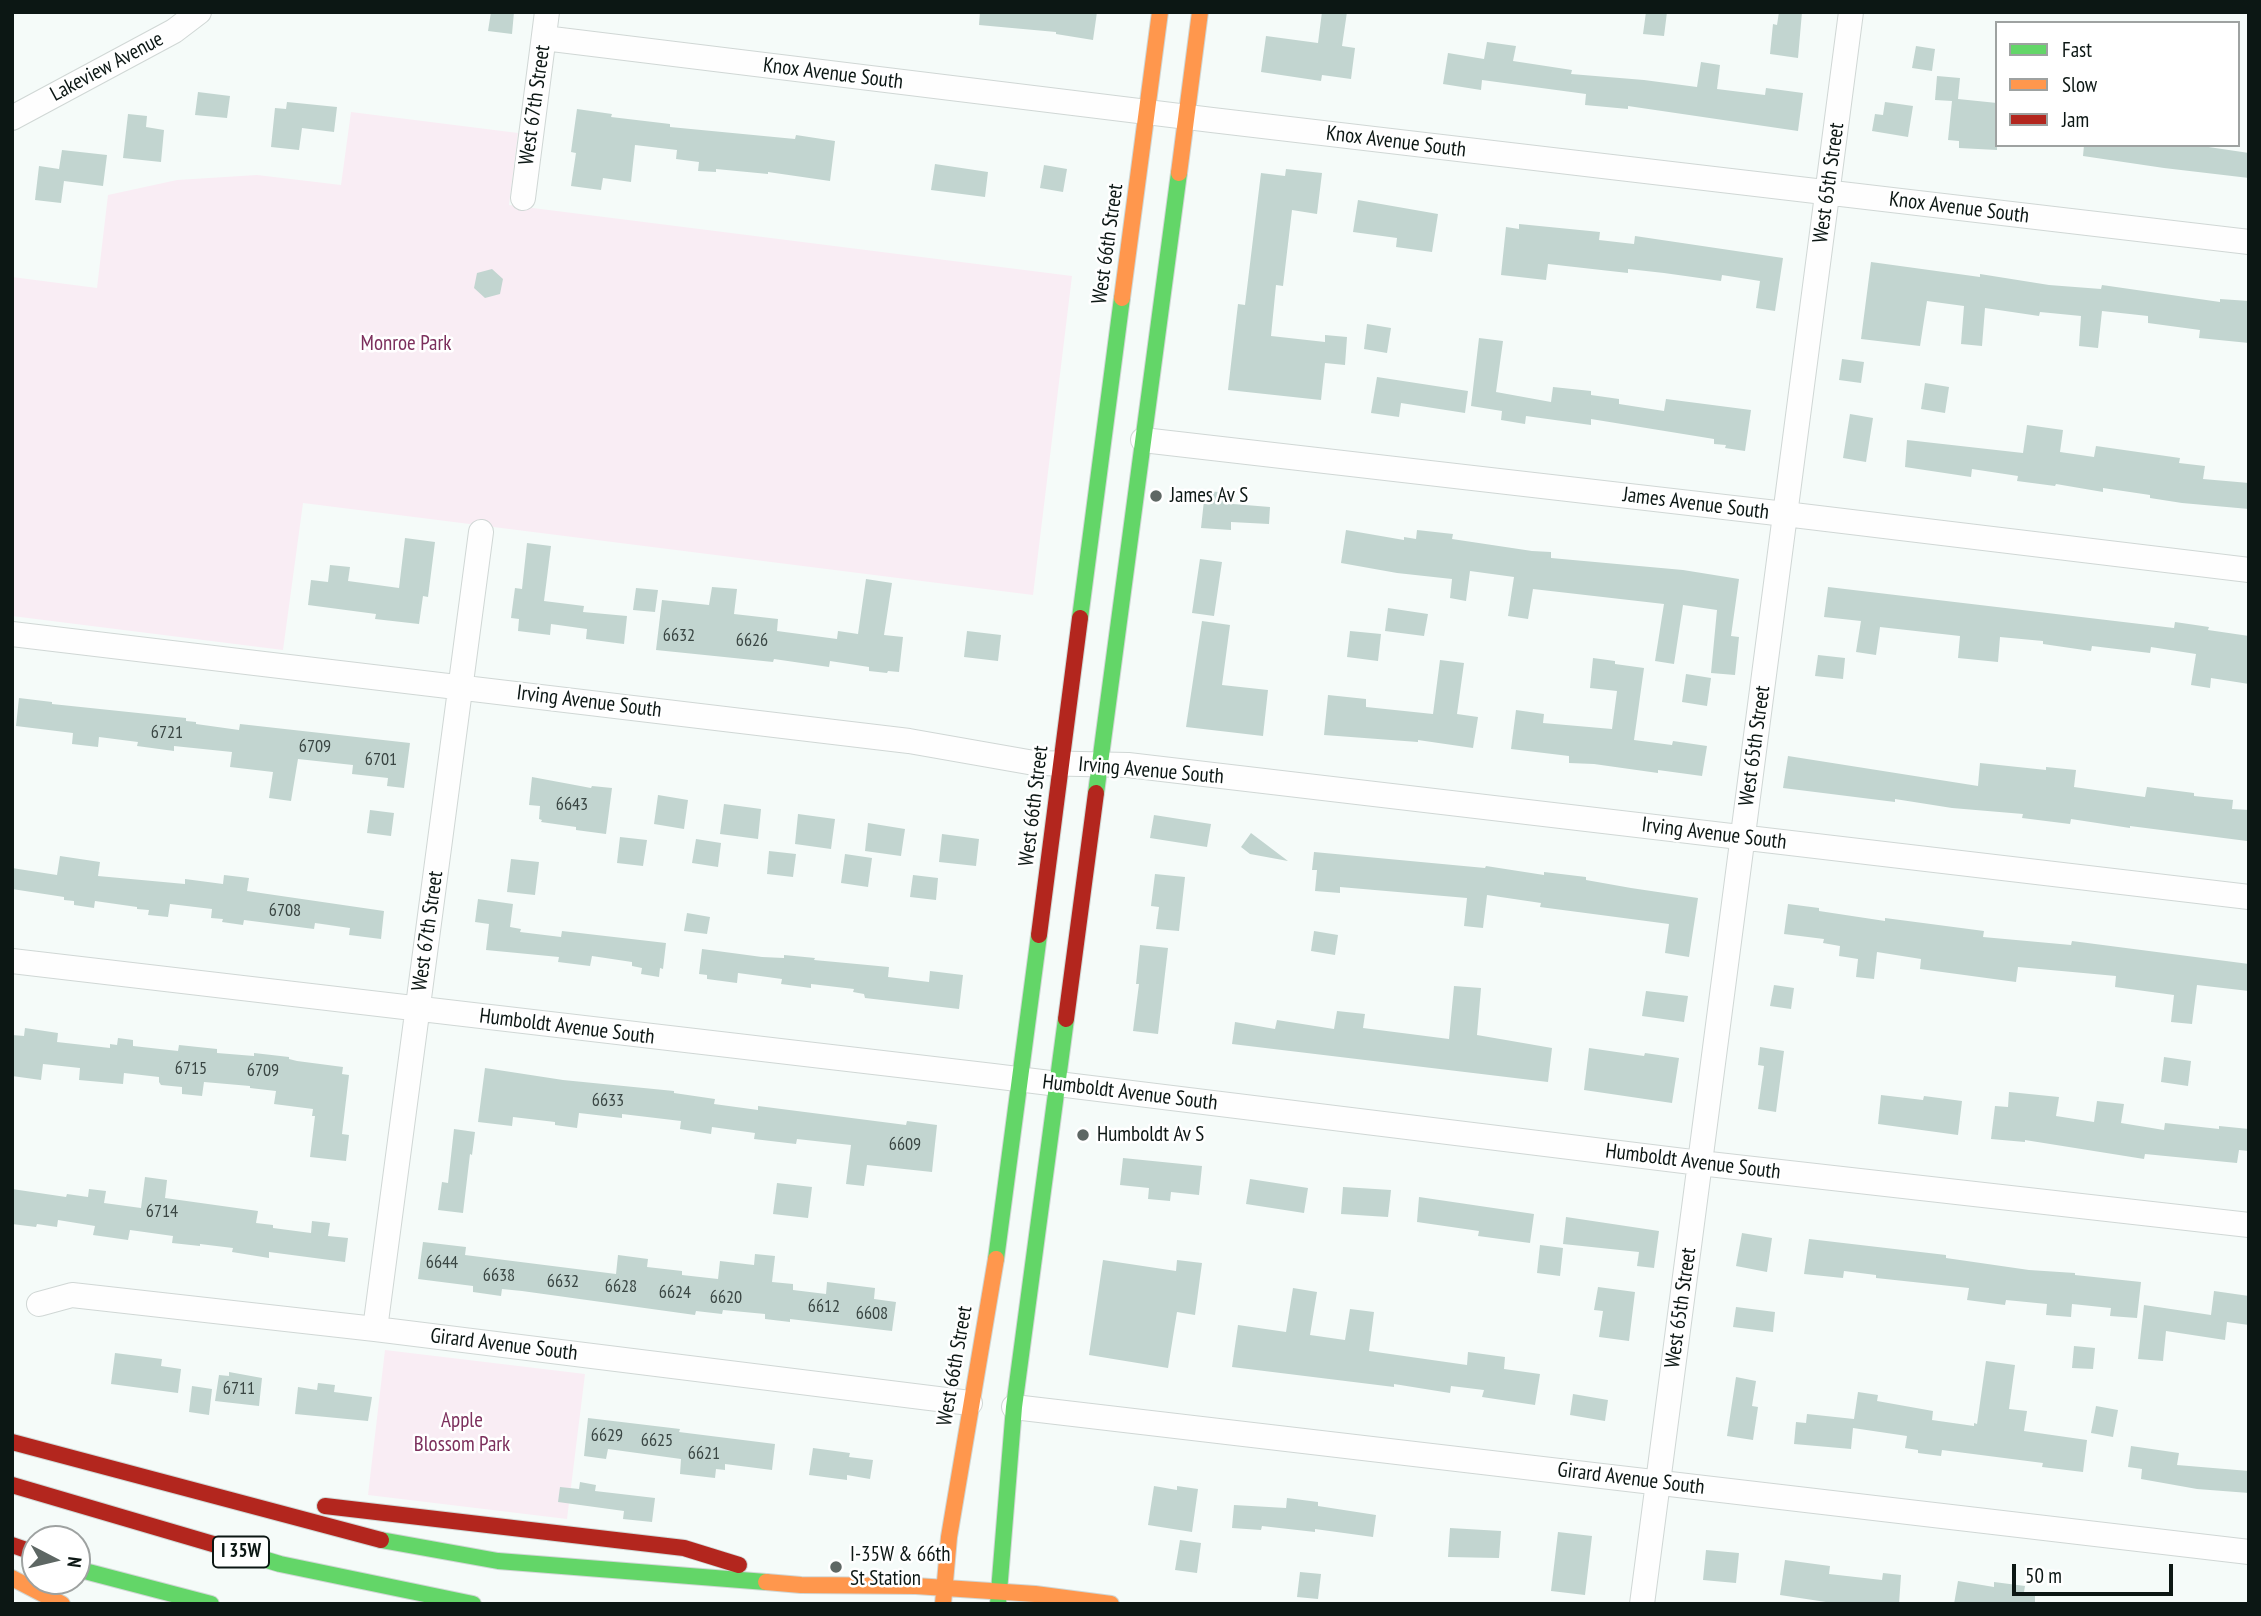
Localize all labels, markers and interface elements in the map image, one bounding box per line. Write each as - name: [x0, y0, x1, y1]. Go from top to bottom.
- legend: [1995, 21, 2240, 147]
- street label: Lakeview Avenue: [46, 27, 168, 107]
- text: Fast: [2062, 36, 2092, 63]
- street label: West 67th Street: [514, 43, 556, 167]
- street label: Knox Avenue South: [762, 53, 904, 95]
- text: Slow: [2062, 71, 2097, 98]
- text: Jam: [2062, 106, 2089, 133]
- street label: Knox Avenue South: [1325, 121, 1467, 163]
- street label: West 65th Street: [1808, 121, 1850, 245]
- street label: West 66th Street: [1087, 182, 1129, 306]
- street label: Knox Avenue South: [1888, 187, 2030, 229]
- park label: Monroe Park: [361, 331, 451, 357]
- place label: James Av S: [1170, 483, 1248, 509]
- street label: James Avenue South: [1621, 483, 1771, 525]
- marker: James Av S: [1148, 488, 1164, 504]
- house number: 6632: [663, 625, 695, 647]
- house number: 6626: [736, 630, 768, 652]
- street label: Irving Avenue South: [515, 681, 663, 723]
- street label: West 65th Street: [1734, 684, 1776, 808]
- house number: 6721: [151, 722, 183, 744]
- house number: 6709: [299, 736, 331, 758]
- street label: West 66th Street: [1014, 744, 1054, 868]
- house number: 6701: [365, 749, 397, 771]
- street label: Irving Avenue South: [1077, 752, 1225, 790]
- house number: 6643: [556, 794, 588, 816]
- street label: Irving Avenue South: [1640, 813, 1788, 855]
- street label: West 67th Street: [407, 869, 449, 993]
- house number: 6708: [269, 900, 301, 922]
- street label: Humboldt Avenue South: [478, 1004, 656, 1050]
- house number: 6715: [175, 1058, 207, 1080]
- house number: 6709: [247, 1060, 279, 1082]
- street label: Humboldt Avenue South: [1041, 1070, 1219, 1116]
- house number: 6633: [592, 1090, 624, 1112]
- place label: Humboldt Av S: [1097, 1122, 1204, 1148]
- marker: Humboldt Av S: [1075, 1127, 1091, 1143]
- house number: 6609: [889, 1134, 921, 1156]
- street label: Humboldt Avenue South: [1604, 1139, 1782, 1185]
- house number: 6714: [146, 1201, 178, 1223]
- street label: West 65th Street: [1660, 1246, 1702, 1370]
- house number: 6644: [426, 1252, 458, 1274]
- house number: 6638: [483, 1265, 515, 1287]
- house number: 6632: [547, 1271, 579, 1293]
- house number: 6628: [605, 1276, 637, 1298]
- house number: 6624: [659, 1282, 691, 1304]
- house number: 6620: [710, 1287, 742, 1309]
- house number: 6612: [808, 1296, 840, 1318]
- house number: 6608: [856, 1303, 888, 1325]
- street label: West 66th Street: [932, 1304, 978, 1428]
- street label: Girard Avenue South: [429, 1323, 579, 1367]
- house number: 6711: [223, 1378, 255, 1400]
- park label: Apple Blossom Park: [414, 1408, 510, 1458]
- house number: 6629: [591, 1425, 623, 1447]
- house number: 6625: [641, 1430, 673, 1452]
- house number: 6621: [688, 1443, 720, 1465]
- street label: Girard Avenue South: [1556, 1457, 1706, 1501]
- north arrow: [21, 1525, 91, 1595]
- road number: I 35W: [213, 1536, 269, 1568]
- place label: I-35W & 66th St Station: [850, 1542, 951, 1592]
- scale bar: [2016, 1550, 2177, 1594]
- text: N: [62, 1556, 87, 1569]
- marker: I-35W & 66th St Station: [828, 1559, 844, 1575]
- text: 50 m: [2025, 1562, 2062, 1589]

